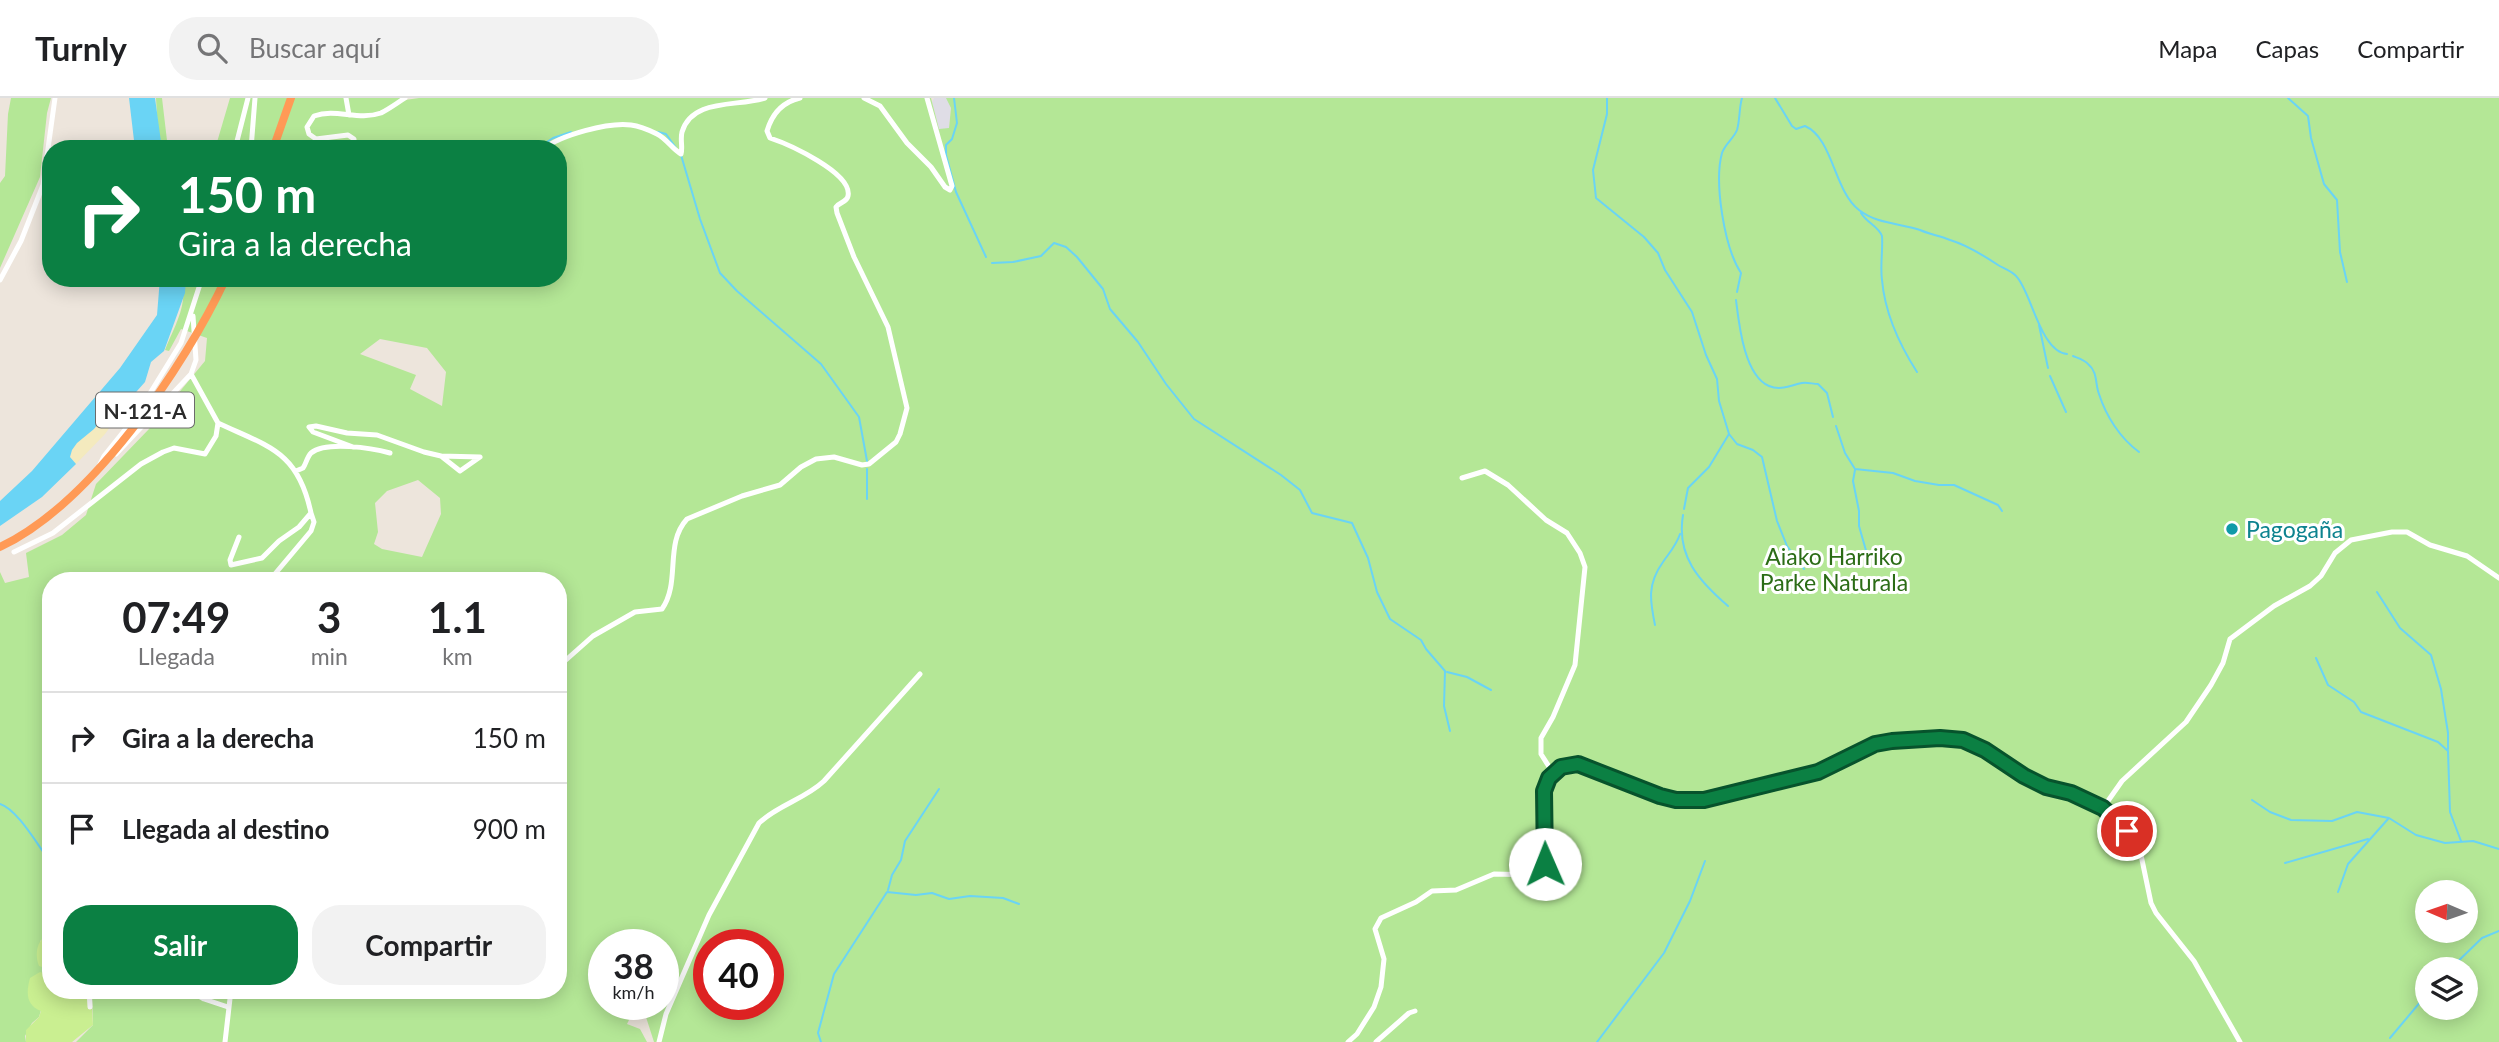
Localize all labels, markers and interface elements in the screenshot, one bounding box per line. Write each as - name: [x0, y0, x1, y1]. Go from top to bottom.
- search box: [169, 17, 659, 80]
- text: Turnly: [35, 28, 127, 68]
- icon: search: [193, 29, 231, 67]
- text: Buscar aquí: [249, 32, 380, 64]
- text: Mapa: [2158, 34, 2217, 63]
- text: Capas: [2255, 34, 2319, 63]
- text: Compartir: [2357, 34, 2464, 63]
- text: 150 m: [178, 165, 316, 223]
- icon: right: [63, 168, 154, 259]
- text: Gira a la derecha: [178, 224, 412, 263]
- road number: N-121-A: [96, 392, 194, 428]
- place label: Pagogaña: [2246, 515, 2343, 543]
- marker: Pagogaña: [2224, 521, 2240, 537]
- park label: Aiako Harriko Parke Naturala: [1760, 542, 1908, 596]
- text: 07:49: [122, 592, 230, 642]
- text: 3: [317, 592, 341, 642]
- text: 1.1: [428, 592, 487, 642]
- text: Llegada: [138, 642, 215, 670]
- text: min: [311, 642, 348, 670]
- text: km: [442, 642, 473, 670]
- icon: right: [63, 719, 101, 757]
- text: Gira a la derecha: [122, 722, 314, 754]
- text: 150 m: [473, 722, 546, 754]
- pin: [2097, 801, 2157, 861]
- icon: arrive: [63, 810, 101, 848]
- icon: arrive: [2108, 812, 2146, 850]
- text: Llegada al destino: [122, 813, 329, 845]
- text: 900 m: [473, 813, 546, 845]
- position arrow: [1508, 827, 1582, 901]
- north arrow: [2415, 880, 2478, 943]
- map controls: [2415, 880, 2478, 1020]
- button: Salir: [63, 905, 298, 985]
- button: Compartir: [312, 905, 546, 985]
- speed limit sign: 40: [693, 929, 784, 1020]
- text: 38: [613, 944, 654, 986]
- button: layers: [2415, 957, 2478, 1020]
- text: km/h: [612, 981, 655, 1003]

